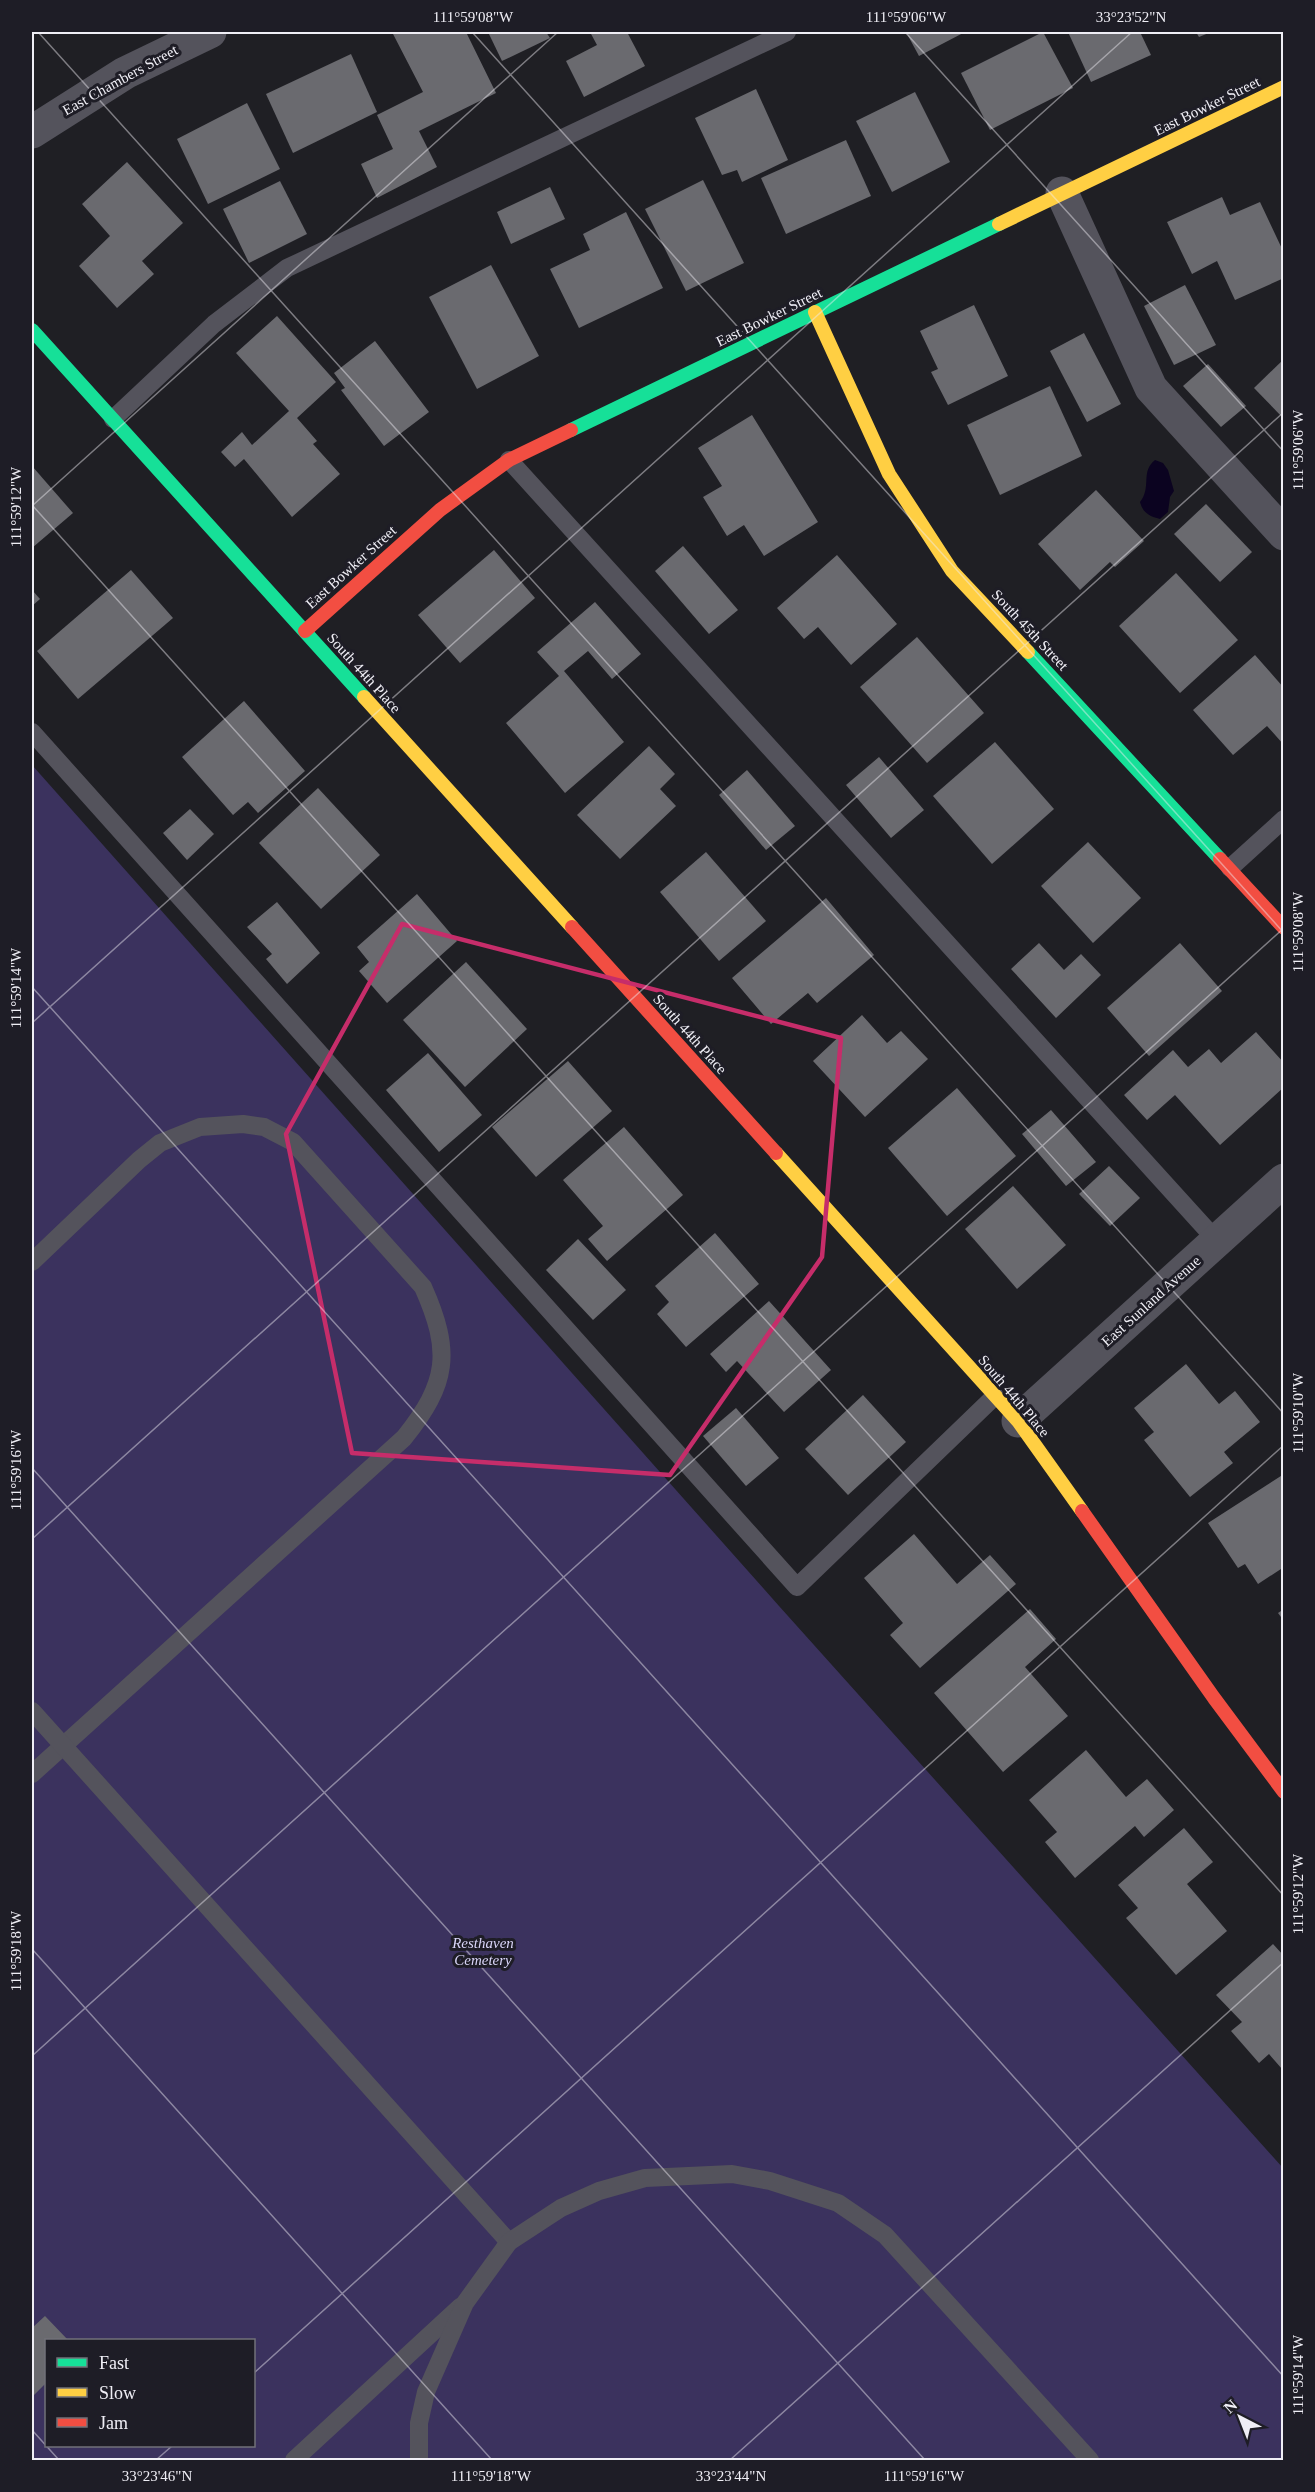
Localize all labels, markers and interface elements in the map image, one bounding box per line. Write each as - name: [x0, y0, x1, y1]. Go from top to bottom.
- text: 111°59'08"W: [433, 9, 514, 25]
- text: 111°59'06"W: [866, 9, 947, 25]
- text: 33°23'52"N: [1096, 9, 1166, 25]
- street label: East Chambers Street: [60, 41, 181, 118]
- street label: East Bowker Street: [1151, 73, 1263, 139]
- street label: East Bowker Street: [713, 284, 825, 350]
- text: 111°59'06"W: [1290, 409, 1306, 490]
- text: 111°59'12"W: [8, 466, 24, 547]
- street label: East Bowker Street: [303, 522, 400, 612]
- street label: South 45th Street: [989, 586, 1072, 674]
- street label: South 44th Place: [324, 630, 404, 716]
- text: 111°59'08"W: [1290, 891, 1306, 972]
- text: 111°59'14"W: [8, 947, 24, 1028]
- street label: South 44th Place: [650, 991, 730, 1077]
- street label: East Sunland Avenue: [1098, 1252, 1204, 1350]
- street label: South 44th Place: [975, 1352, 1053, 1440]
- text: 111°59'10"W: [1290, 1372, 1306, 1453]
- text: 111°59'16"W: [8, 1429, 24, 1510]
- text: 111°59'12"W: [1290, 1853, 1306, 1934]
- text: 111°59'18"W: [8, 1910, 24, 1991]
- park label: Resthaven Cemetery: [451, 1935, 514, 1968]
- text: 111°59'14"W: [1290, 2334, 1306, 2415]
- legend: [45, 2339, 255, 2447]
- text: Fast: [99, 2353, 129, 2373]
- text: Slow: [99, 2383, 136, 2403]
- north arrow: [1210, 2387, 1270, 2447]
- text: N: [1220, 2396, 1241, 2416]
- text: Jam: [99, 2413, 128, 2433]
- text: 33°23'46"N: [122, 2468, 192, 2484]
- text: 111°59'18"W: [451, 2468, 532, 2484]
- text: 33°23'44"N: [696, 2468, 766, 2484]
- text: 111°59'16"W: [884, 2468, 965, 2484]

